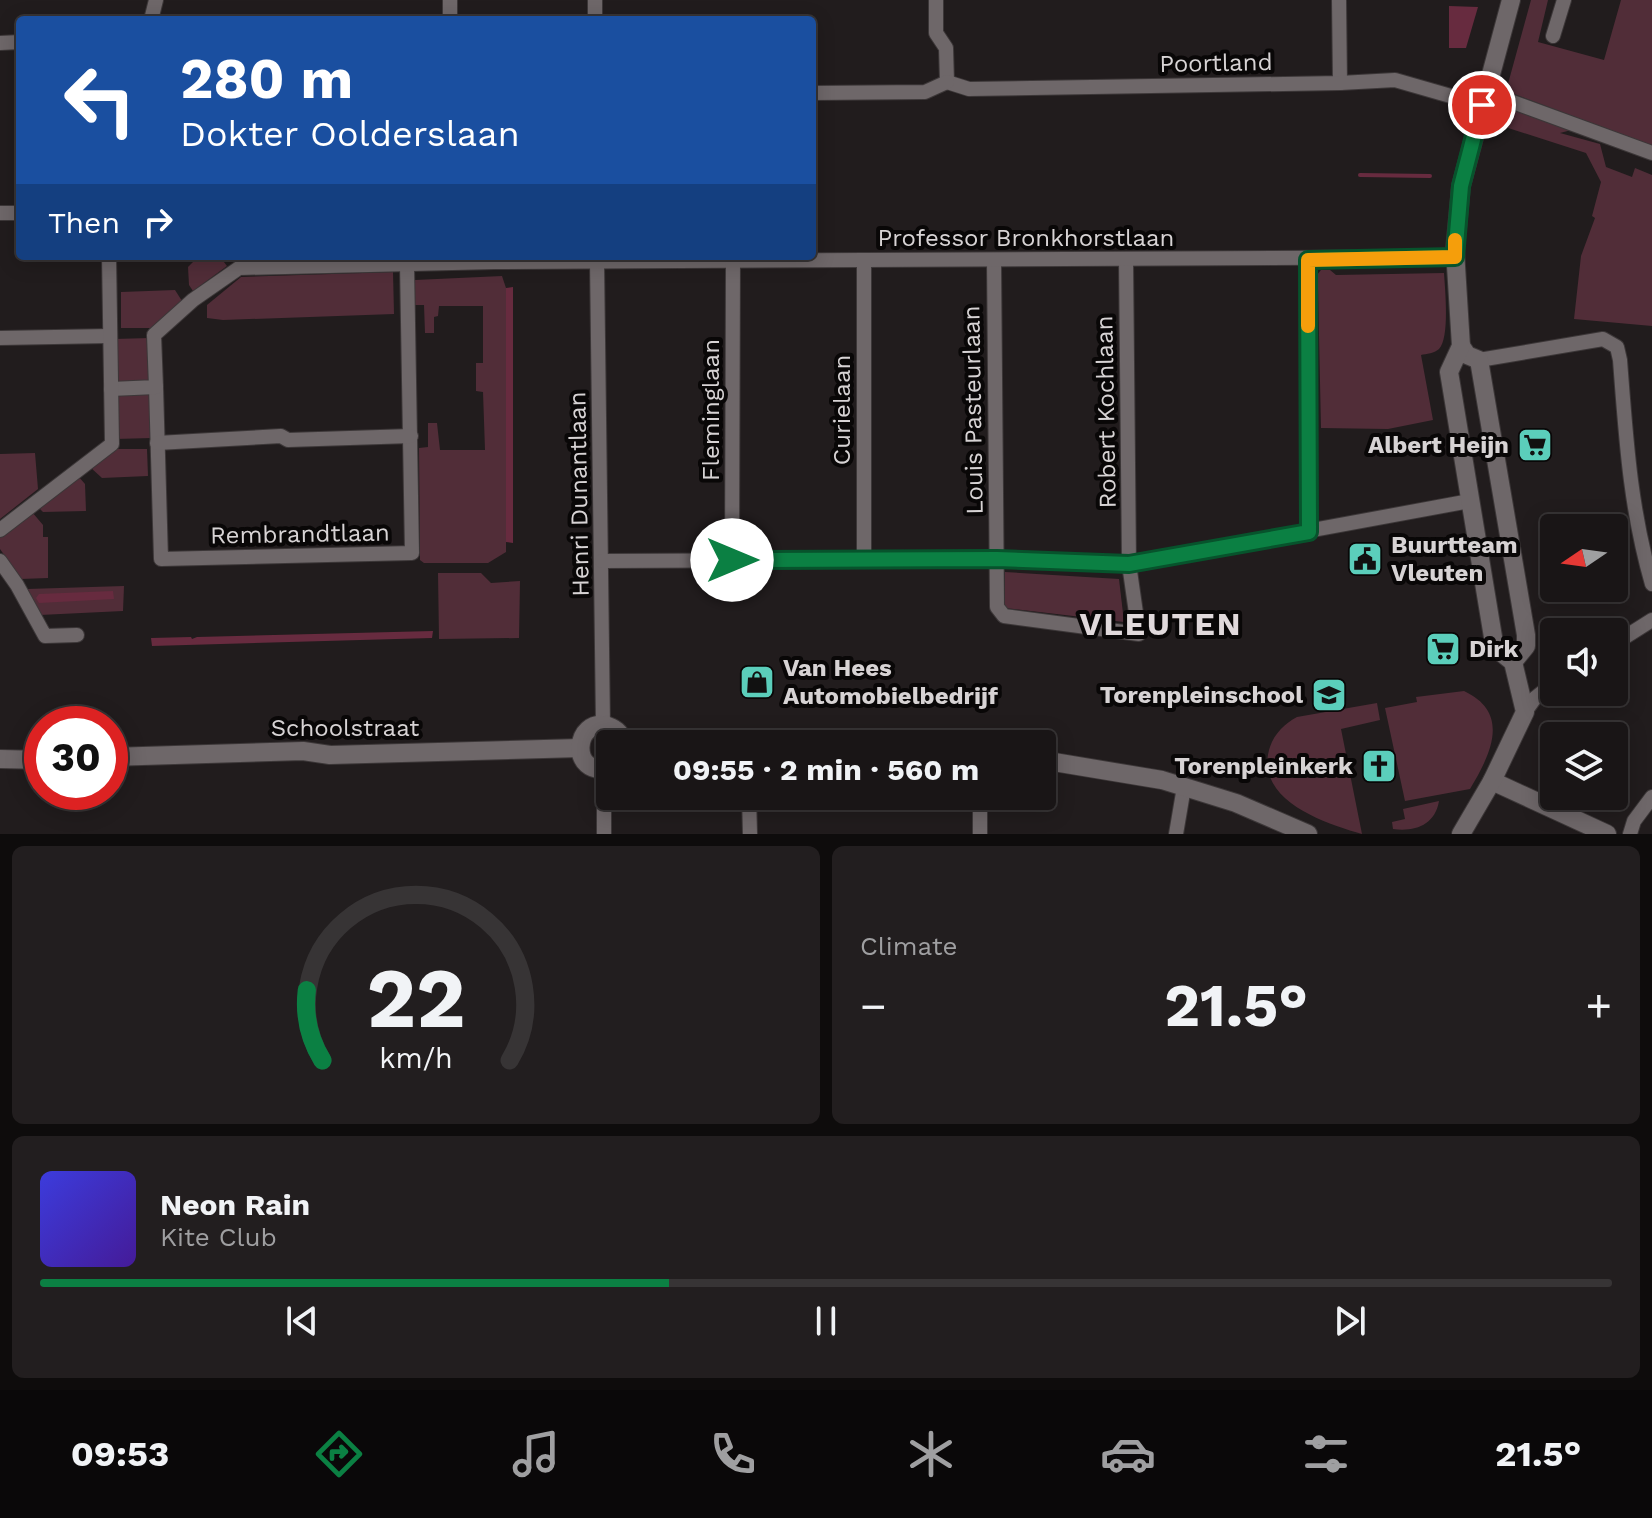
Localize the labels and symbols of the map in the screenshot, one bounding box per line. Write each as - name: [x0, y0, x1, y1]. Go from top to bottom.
- street label: Poortland: [1159, 48, 1273, 78]
- pin: [1448, 71, 1516, 139]
- street label: Professor Bronkhorstlaan: [878, 224, 1174, 252]
- street label: Louis Pasteurlaan: [957, 305, 989, 515]
- street label: Robert Kochlaan: [1090, 315, 1122, 509]
- street label: Fleminglaan: [697, 339, 725, 481]
- street label: Curielaan: [828, 355, 856, 465]
- street label: Henri Dunantlaan: [563, 391, 595, 597]
- supermarket icon: Albert Heijn: [1516, 426, 1554, 464]
- place label: Albert Heijn: [1368, 431, 1509, 459]
- north arrow: [1540, 514, 1628, 602]
- street label: Rembrandtlaan: [210, 518, 390, 550]
- position arrow: [690, 518, 774, 602]
- place label: Buurtteam Vleuten: [1391, 531, 1518, 587]
- public building icon: Buurtteam Vleuten: [1346, 540, 1384, 578]
- district label: VLEUTEN: [1080, 605, 1242, 643]
- supermarket icon: Dirk: [1424, 630, 1462, 668]
- place label: Dirk: [1469, 635, 1518, 663]
- place label: Van Hees Automobielbedrijf: [783, 654, 998, 710]
- shop icon: Van Hees Automobielbedrijf: [738, 663, 776, 701]
- school or university icon: Torenpleinschool: [1310, 676, 1348, 714]
- place label: Torenpleinschool: [1100, 681, 1303, 709]
- speed limit sign: 30: [24, 706, 128, 810]
- street label: Schoolstraat: [271, 714, 419, 742]
- church icon: Torenpleinkerk: [1360, 747, 1398, 785]
- place label: Torenpleinkerk: [1174, 752, 1353, 780]

